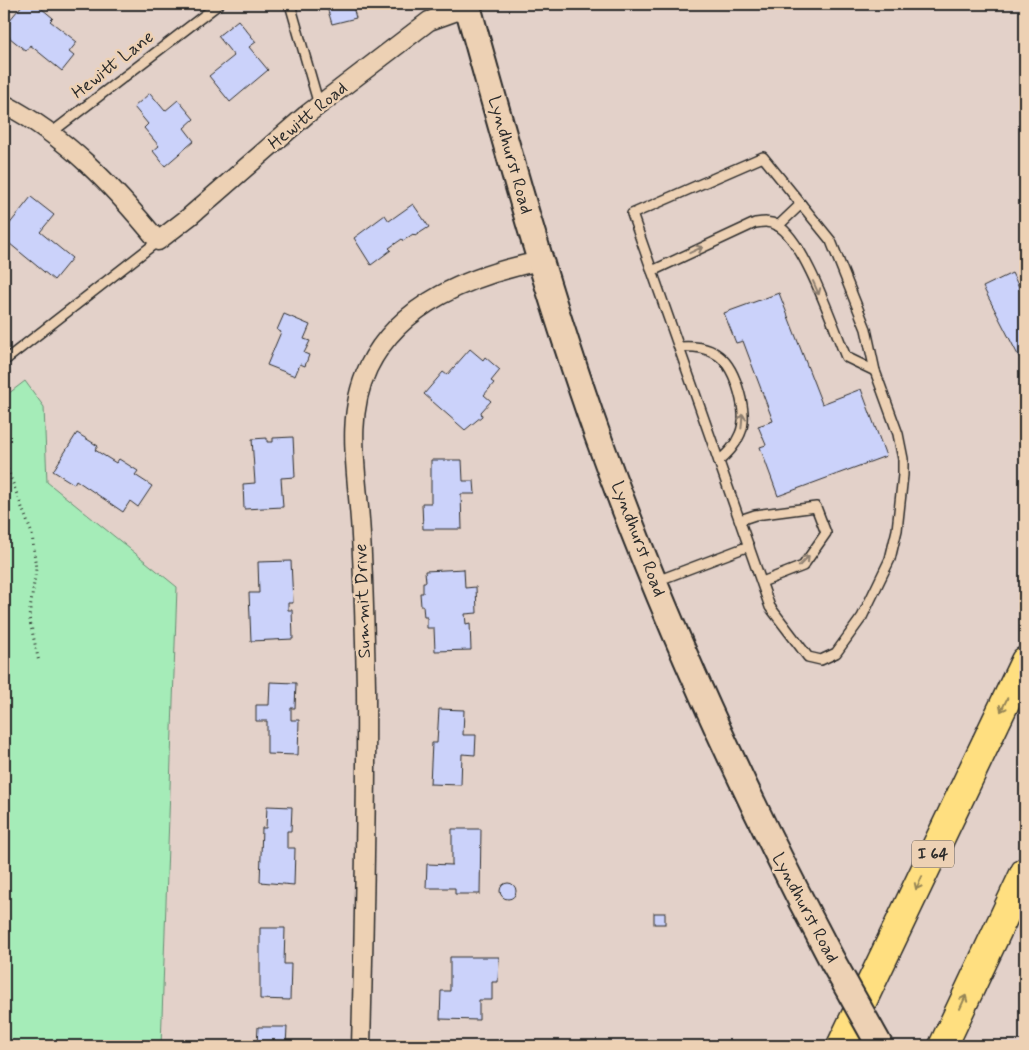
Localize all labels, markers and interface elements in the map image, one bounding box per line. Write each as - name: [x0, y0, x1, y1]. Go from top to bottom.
- street label: Hewitt Lane: [67, 25, 159, 105]
- street label: Hewitt Road: [263, 77, 353, 155]
- street label: Lyndhurst Road: [482, 93, 538, 217]
- one-way arrow: [688, 245, 703, 254]
- one-way arrow: [812, 280, 822, 295]
- one-way arrow: [737, 413, 747, 429]
- street label: Lyndhurst Road: [605, 478, 671, 600]
- street label: Summit Drive: [349, 543, 377, 659]
- one-way arrow: [798, 555, 810, 568]
- one-way arrow: [999, 697, 1008, 712]
- road number: I 64: [912, 841, 954, 868]
- street label: Lyndhurst Road: [766, 849, 844, 967]
- one-way arrow: [913, 875, 923, 890]
- one-way arrow: [959, 995, 969, 1010]

